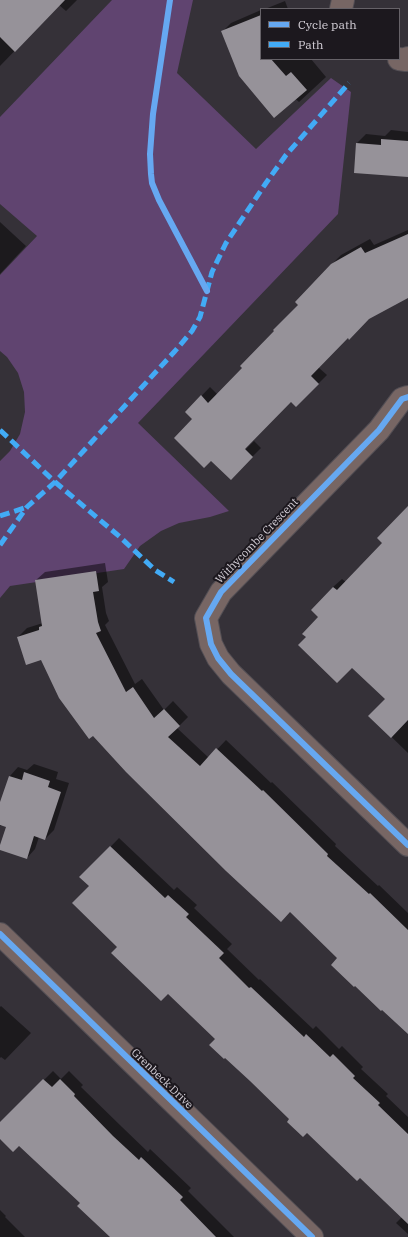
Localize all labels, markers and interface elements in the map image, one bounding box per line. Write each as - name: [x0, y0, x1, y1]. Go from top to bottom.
- legend: [260, 8, 400, 60]
- text: Cycle path: [298, 17, 357, 32]
- text: Path: [298, 37, 323, 52]
- street label: Withycombe Crescent: [213, 496, 301, 586]
- street label: Grenbeck Drive: [128, 1046, 196, 1112]

